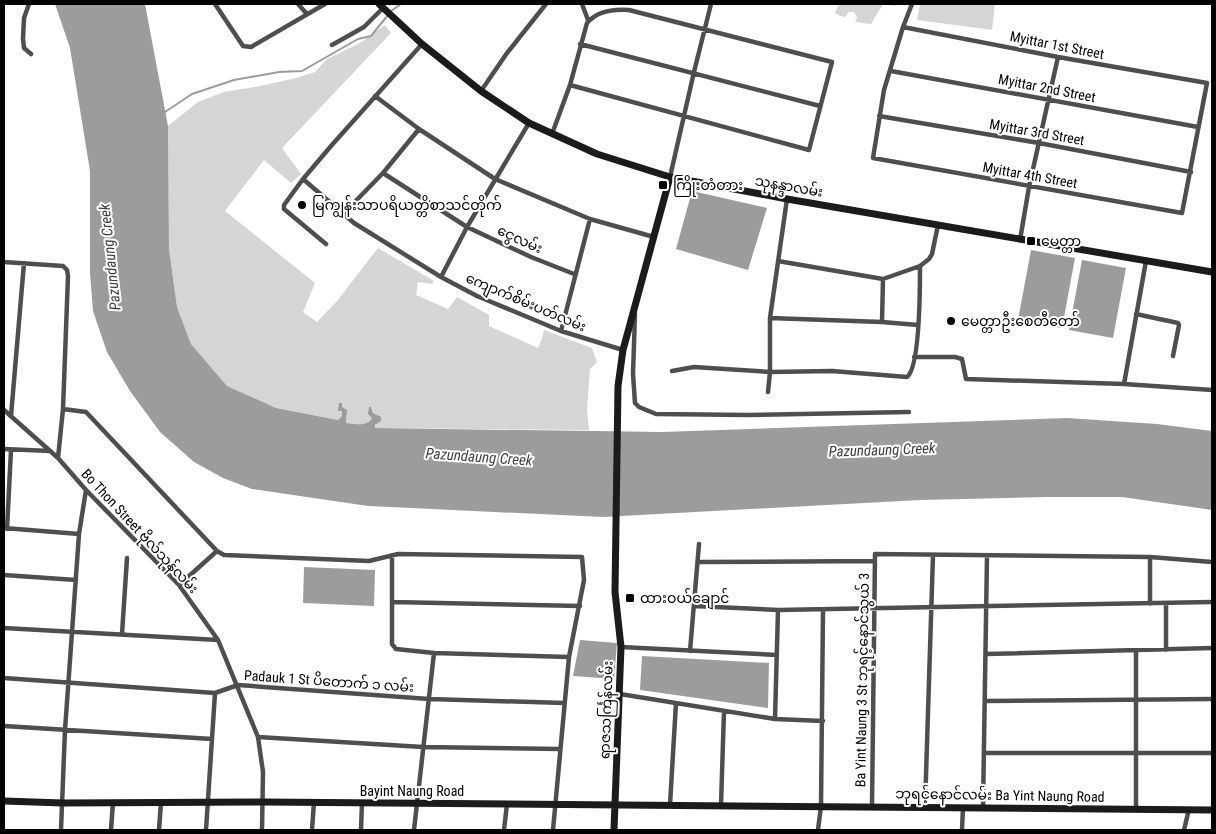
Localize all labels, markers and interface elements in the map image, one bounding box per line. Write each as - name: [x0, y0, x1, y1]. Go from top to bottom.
- street label: Myittar 1st Street: [1009, 28, 1105, 62]
- street label: Myittar 2nd Street: [997, 71, 1097, 105]
- street label: Myittar 3rd Street: [988, 116, 1086, 148]
- street label: Myittar 4th Street: [981, 159, 1079, 191]
- street label: သုနန္ဒာလမ်း: [753, 170, 825, 204]
- place label: ကြိုးတံတား: [673, 175, 743, 197]
- marker: ကြိုးတံတား: [657, 179, 669, 191]
- place label: မြကျွန်းသာပရိယတ္တိစာသင်တိုက်: [312, 195, 502, 218]
- marker: မြကျွန်းသာပရိယတ္တိစာသင်တိုက်: [296, 199, 308, 211]
- water label: Pazundaung Creek: [95, 202, 125, 311]
- street label: ငွေလမ်း: [494, 220, 546, 259]
- place label: မေတ္တာ: [1041, 233, 1081, 253]
- marker: မေတ္တာ: [1025, 235, 1037, 247]
- street label: ကျောက်စိမ်းပတ်လမ်း: [462, 268, 589, 338]
- place label: မေတ္တာဦးစေတီတော်: [961, 311, 1080, 333]
- marker: မေတ္တာဦးစေတီတော်: [945, 315, 957, 327]
- water label: Pazundaung Creek: [828, 439, 936, 461]
- water label: Pazundaung Creek: [425, 444, 533, 470]
- street label: Bo Thon Street ဗိုလ်သုန်လမ်း: [75, 464, 203, 599]
- street label: Ba Yint Naung 3 St ဘုရင့်နောင်သွယ် 3: [850, 573, 876, 787]
- place label: ထားဝယ်ချောင်: [640, 588, 729, 610]
- marker: ထားဝယ်ချောင်: [624, 592, 636, 604]
- street label: ရာဇသင်္ကြန်လမ်း: [594, 660, 620, 760]
- street label: Padauk 1 St ပိတောက် ၁ လမ်း: [244, 665, 415, 695]
- street label: Bayint Naung Road: [360, 783, 464, 799]
- street label: ဘုရင့်နောင်လမ်း Ba Yint Naung Road: [895, 783, 1105, 809]

